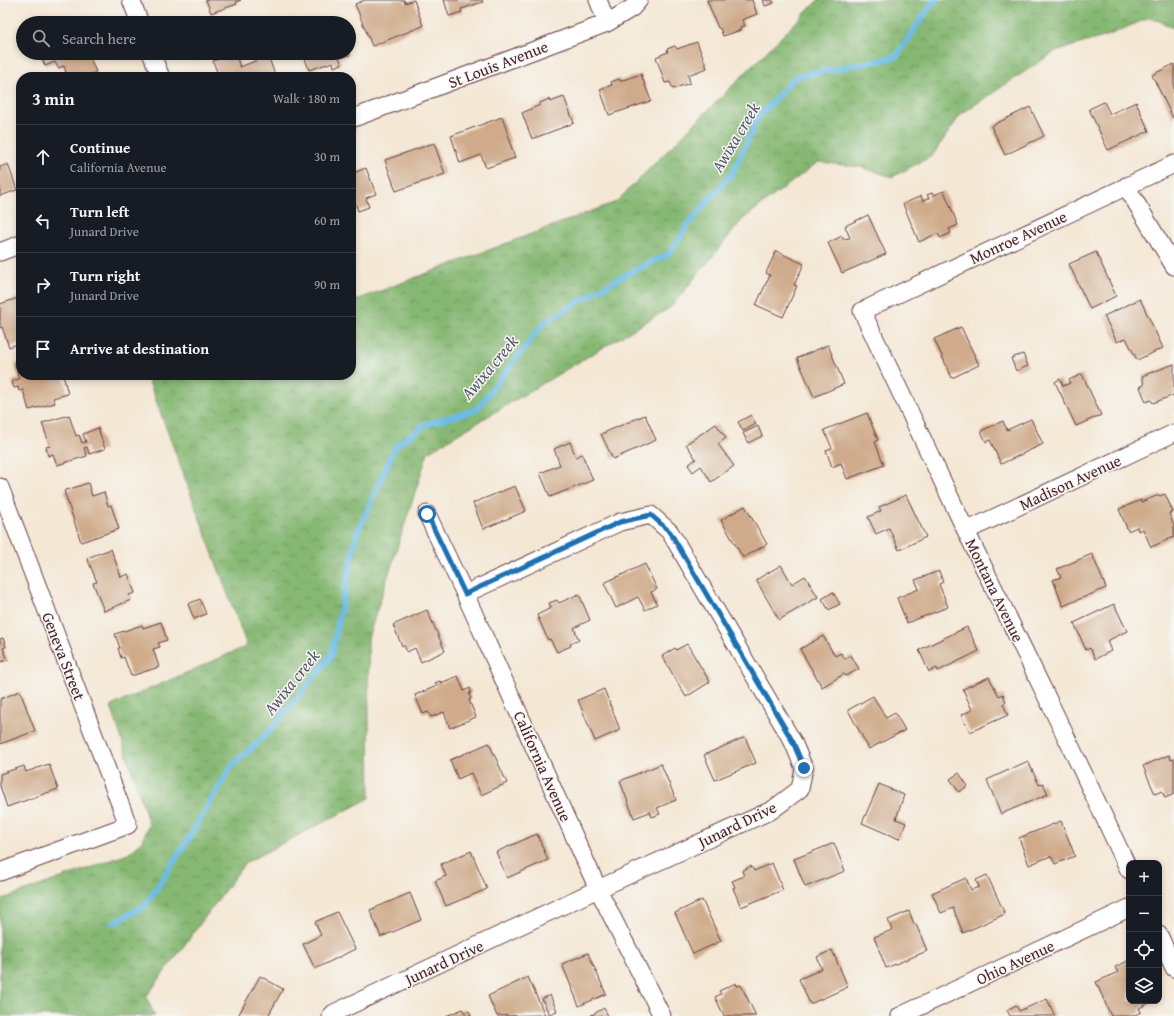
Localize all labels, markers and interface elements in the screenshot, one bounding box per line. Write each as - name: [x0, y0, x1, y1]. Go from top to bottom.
- search box: [16, 16, 356, 60]
- icon: search: [30, 27, 52, 49]
- text: Search here: [62, 28, 136, 49]
- street label: St Louis Avenue: [445, 34, 551, 94]
- text: 3 min: [32, 86, 74, 111]
- text: Walk · 180 m: [273, 89, 340, 108]
- water label: Awixa creek: [704, 97, 766, 177]
- text: Continue: [70, 137, 131, 158]
- icon: ahead: [32, 146, 54, 168]
- text: 30 m: [314, 147, 340, 166]
- text: California Avenue: [70, 158, 167, 177]
- text: Turn left: [70, 201, 129, 222]
- street label: Monroe Avenue: [965, 204, 1071, 270]
- icon: left: [32, 210, 54, 232]
- text: 60 m: [314, 211, 340, 230]
- text: Junard Drive: [70, 222, 139, 241]
- text: Turn right: [70, 265, 141, 286]
- icon: right: [32, 274, 54, 296]
- text: 90 m: [314, 275, 340, 294]
- text: Junard Drive: [70, 286, 139, 305]
- water label: Awixa creek: [454, 329, 524, 405]
- icon: arrive: [32, 338, 54, 360]
- text: Arrive at destination: [70, 338, 209, 359]
- street label: Madison Avenue: [1015, 448, 1125, 516]
- route start: [418, 505, 436, 523]
- street label: Montana Avenue: [960, 534, 1030, 646]
- street label: Geneva Street: [36, 608, 92, 704]
- water label: Awixa creek: [256, 644, 325, 721]
- street label: California Avenue: [508, 707, 578, 825]
- route end: [795, 759, 813, 777]
- street label: Junard Drive: [692, 795, 780, 854]
- map controls: [1126, 860, 1162, 1004]
- button: +: [1126, 860, 1162, 896]
- button: −: [1126, 896, 1162, 932]
- button: locate: [1126, 932, 1162, 968]
- street label: Junard Drive: [399, 933, 487, 992]
- street label: Ohio Avenue: [972, 933, 1058, 991]
- button: layers: [1126, 968, 1162, 1004]

